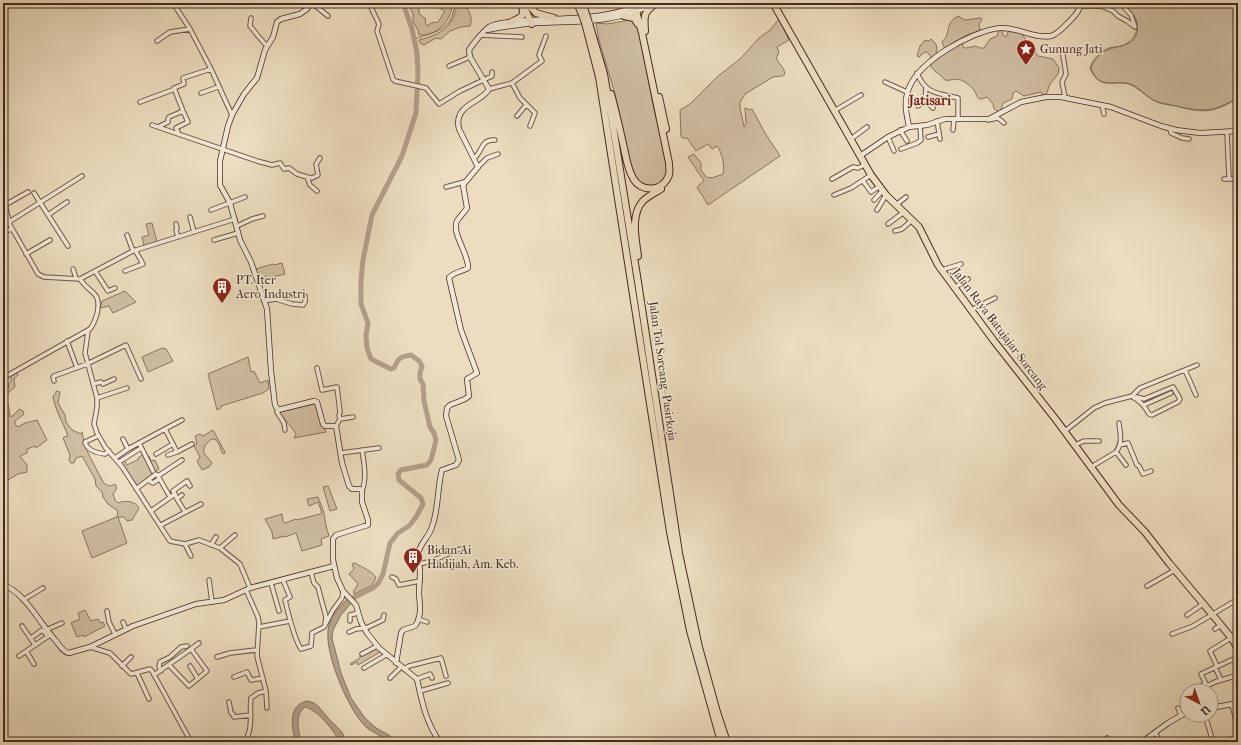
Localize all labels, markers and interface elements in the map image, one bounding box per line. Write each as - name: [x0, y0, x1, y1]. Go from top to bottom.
- place icon: Gunung Jati: [1015, 38, 1037, 66]
- place label: Gunung Jati: [1040, 42, 1103, 56]
- district label: Jatisari: [907, 92, 952, 109]
- street label: Jalan Raya Batujajar-Soreang: [949, 265, 1051, 393]
- place label: PT. Iter Aero Industri: [235, 273, 306, 301]
- building icon: PT. Iter Aero Industri: [211, 276, 233, 304]
- street label: Jalan Tol Soreang–Pasirkoja: [646, 299, 680, 442]
- place label: Bidan Ai Hadijah, Am. Keb.: [427, 543, 518, 571]
- building icon: Bidan Ai Hadijah, Am. Keb.: [402, 546, 424, 574]
- north arrow: [1179, 683, 1219, 723]
- text: U: [1197, 702, 1213, 718]

